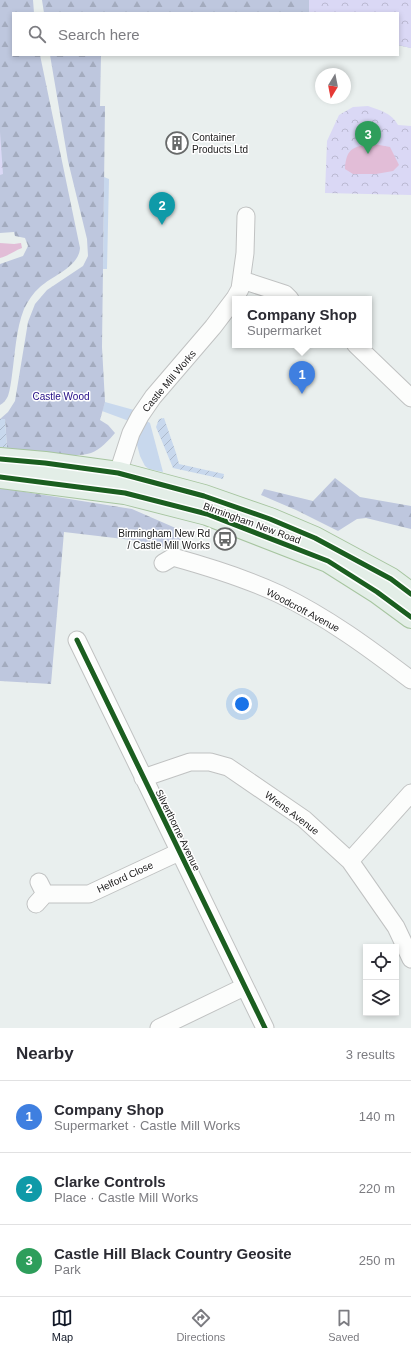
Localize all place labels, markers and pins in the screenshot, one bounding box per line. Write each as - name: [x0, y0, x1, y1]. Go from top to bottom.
- pin: 3: [355, 121, 381, 154]
- building icon: Container Products Ltd: [164, 130, 190, 156]
- place label: Container Products Ltd: [192, 132, 248, 155]
- pin: 2: [149, 192, 175, 225]
- pin: 1: [289, 361, 315, 394]
- bus stop icon: Birmingham New Rd / Castle Mill Works: [212, 526, 238, 552]
- place label: Birmingham New Rd / Castle Mill Works: [118, 528, 210, 551]

